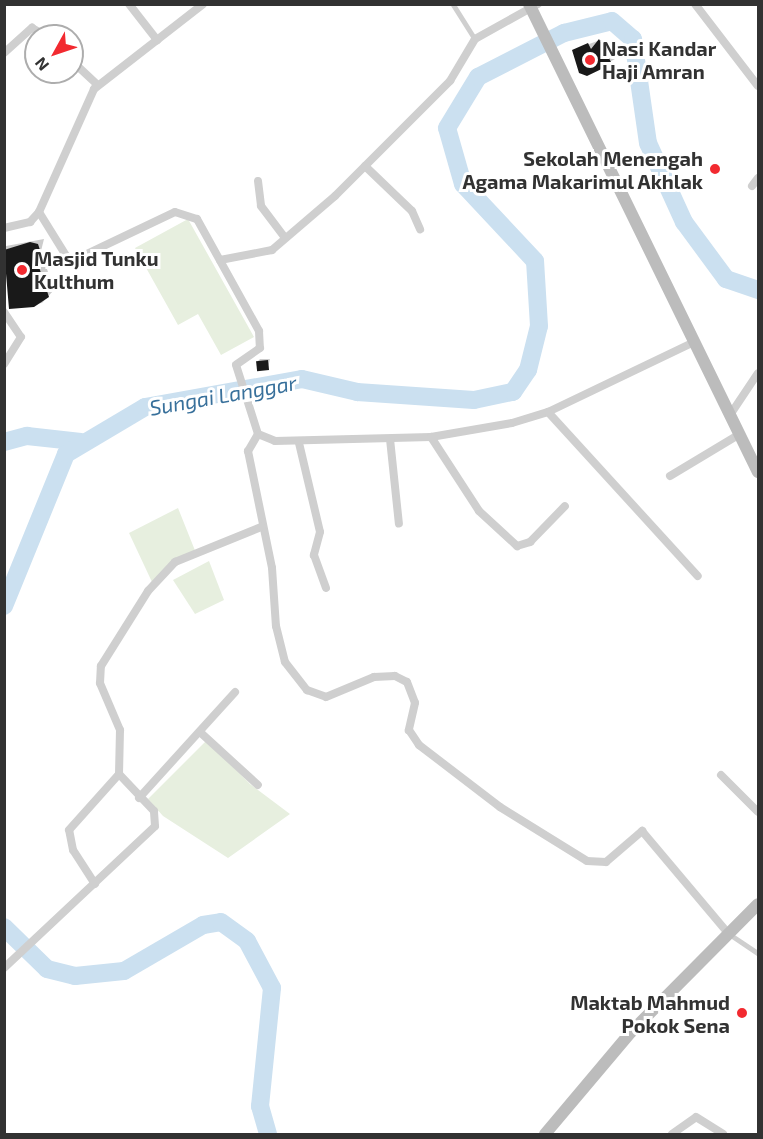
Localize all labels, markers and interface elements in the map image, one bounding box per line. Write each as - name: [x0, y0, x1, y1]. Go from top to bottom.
- north arrow: [24, 24, 84, 84]
- place label: Nasi Kandar Haji Amran: [602, 36, 716, 83]
- marker: Nasi Kandar Haji Amran: [583, 53, 597, 67]
- text: N: [30, 54, 52, 75]
- place label: Sekolah Menengah Agama Makarimul Akhlak: [462, 146, 703, 193]
- marker: Sekolah Menengah Agama Makarimul Akhlak: [708, 162, 722, 176]
- place label: Masjid Tunku Kulthum: [34, 246, 159, 293]
- marker: Masjid Tunku Kulthum: [15, 263, 29, 277]
- water label: Sungai Langgar: [147, 370, 299, 420]
- place label: Maktab Mahmud Pokok Sena: [570, 990, 730, 1037]
- marker: Maktab Mahmud Pokok Sena: [735, 1006, 749, 1020]

